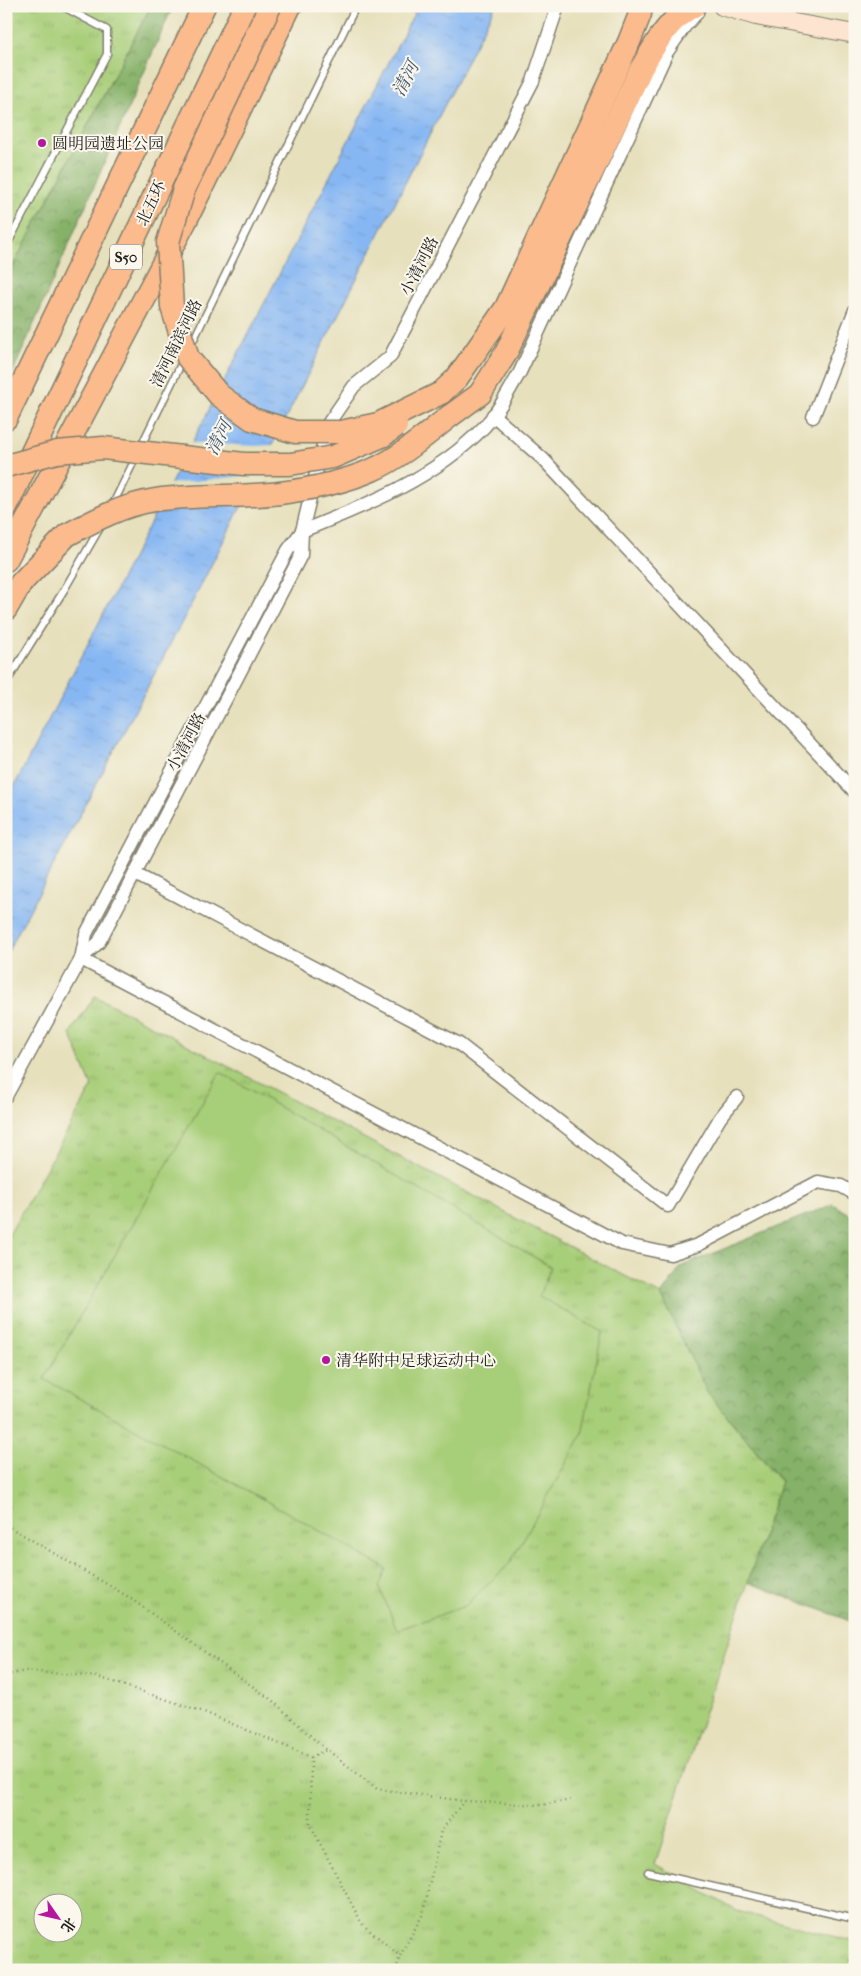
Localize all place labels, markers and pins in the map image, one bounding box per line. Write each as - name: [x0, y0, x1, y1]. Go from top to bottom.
- place label: 圆明园遗址公园: [52, 134, 164, 153]
- marker: 圆明园遗址公园: [36, 137, 48, 149]
- place label: 清华附中足球运动中心: [336, 1351, 496, 1370]
- marker: 清华附中足球运动中心: [320, 1354, 332, 1366]

